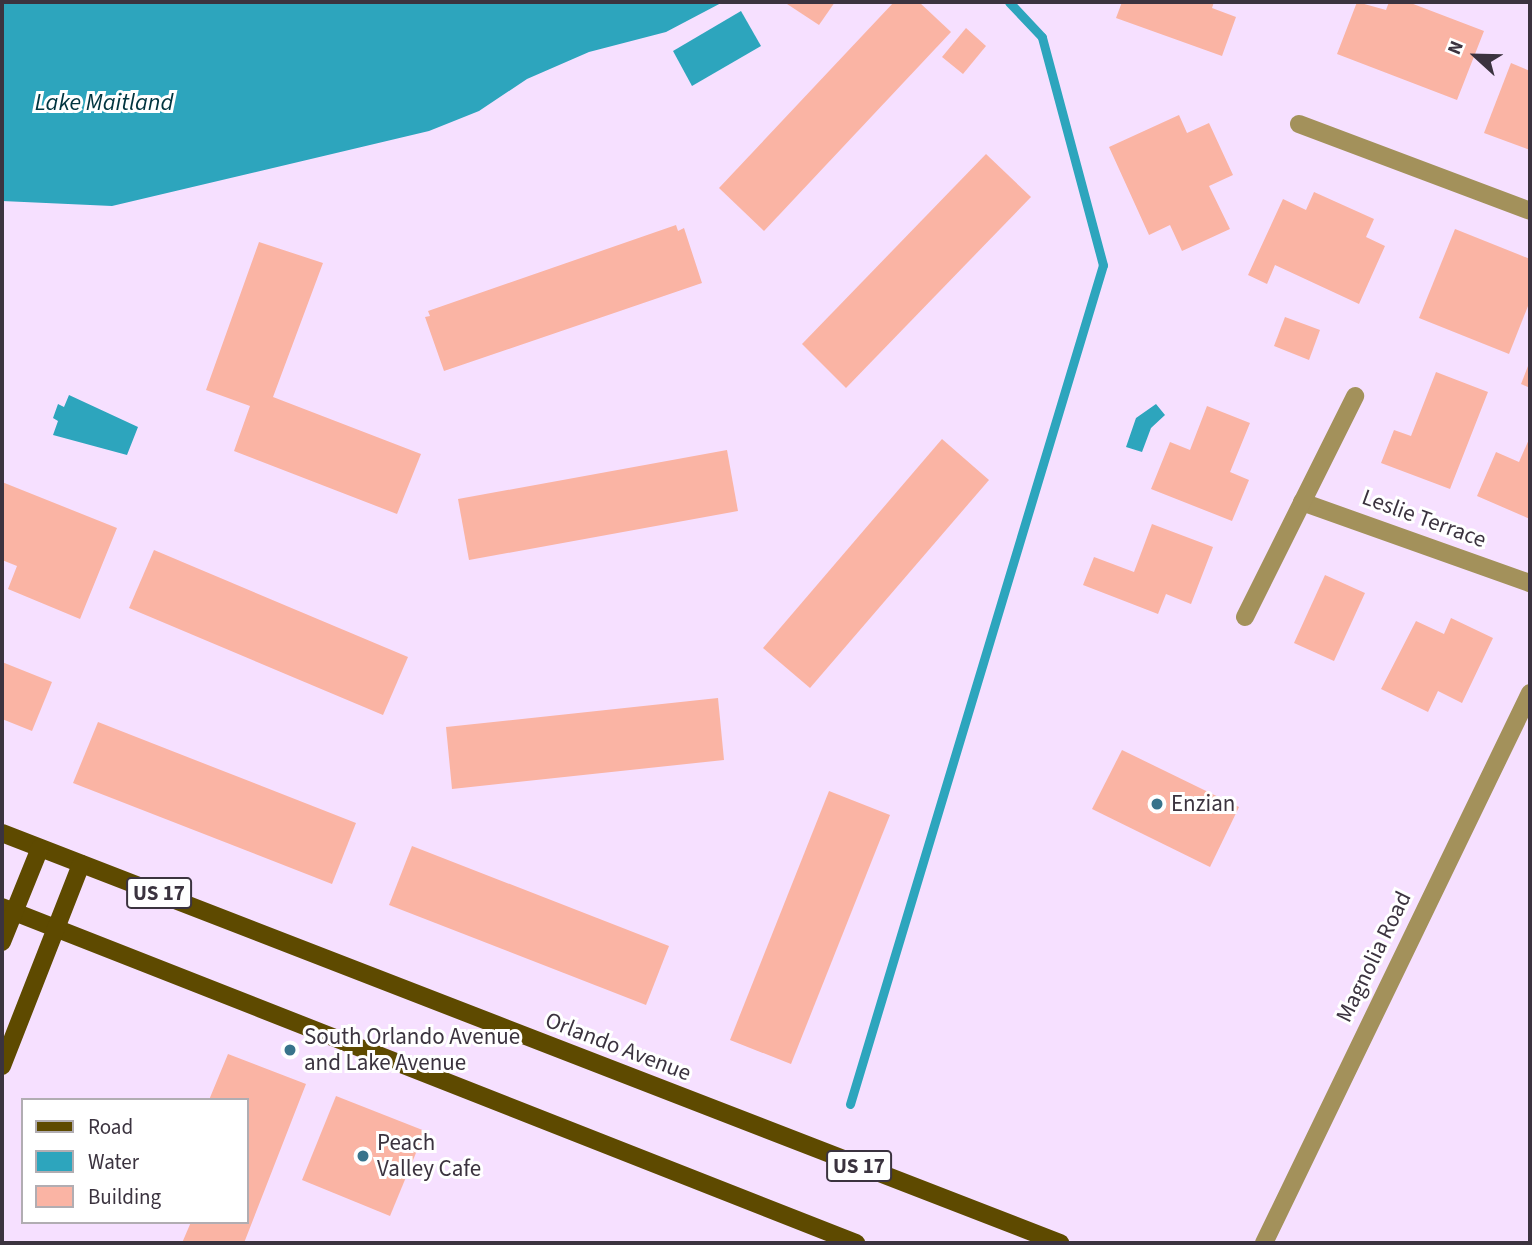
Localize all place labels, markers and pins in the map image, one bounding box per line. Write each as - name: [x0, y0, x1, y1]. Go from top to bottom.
- place label: Enzian: [1171, 790, 1235, 818]
- marker: Enzian: [1149, 796, 1165, 812]
- place label: South Orlando Avenue and Lake Avenue: [304, 1023, 520, 1077]
- marker: South Orlando Avenue and Lake Avenue: [282, 1042, 298, 1058]
- place label: Peach Valley Cafe: [377, 1129, 481, 1183]
- marker: Peach Valley Cafe: [355, 1148, 371, 1164]

